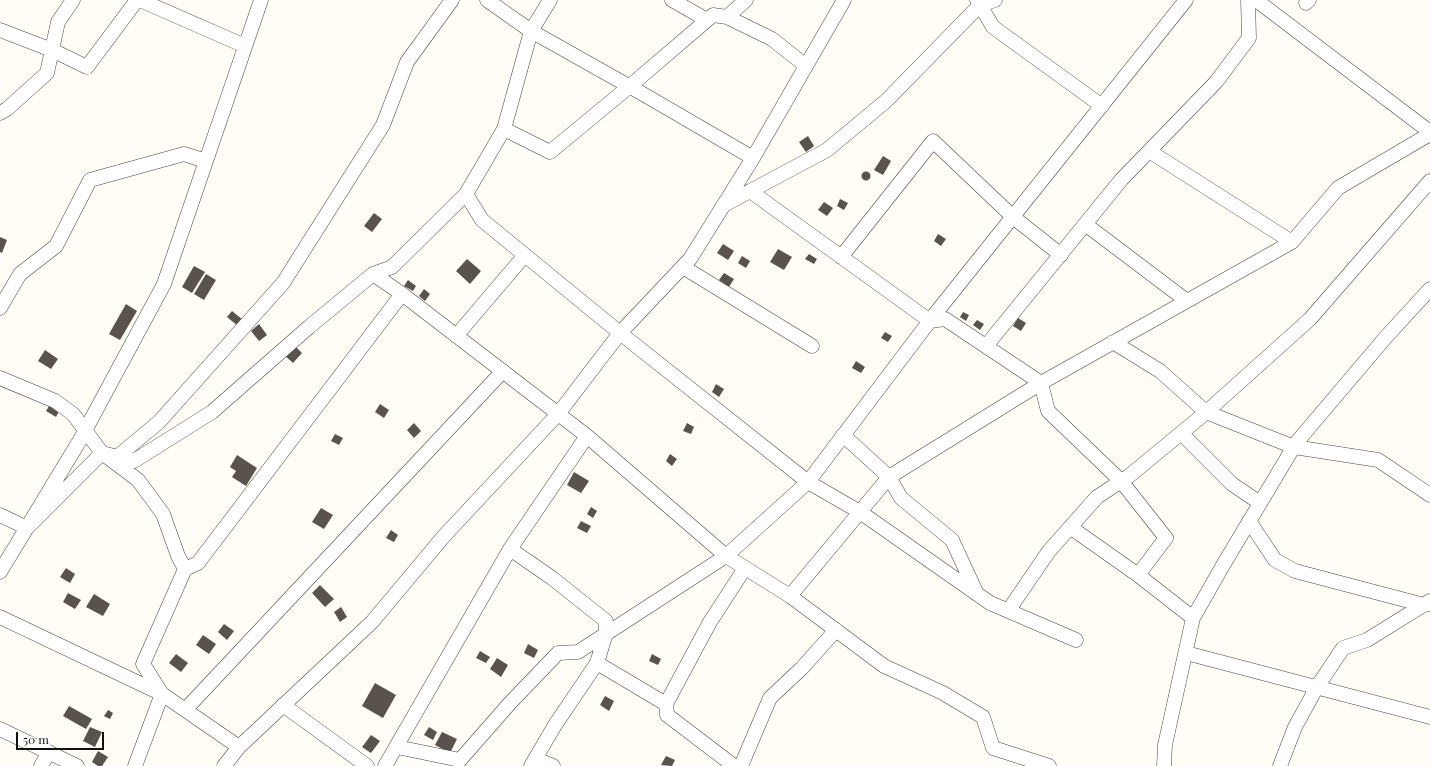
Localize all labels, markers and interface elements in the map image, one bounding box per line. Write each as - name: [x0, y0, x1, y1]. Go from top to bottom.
- scale bar: [18, 724, 106, 750]
- text: 50 m: [23, 731, 49, 747]

